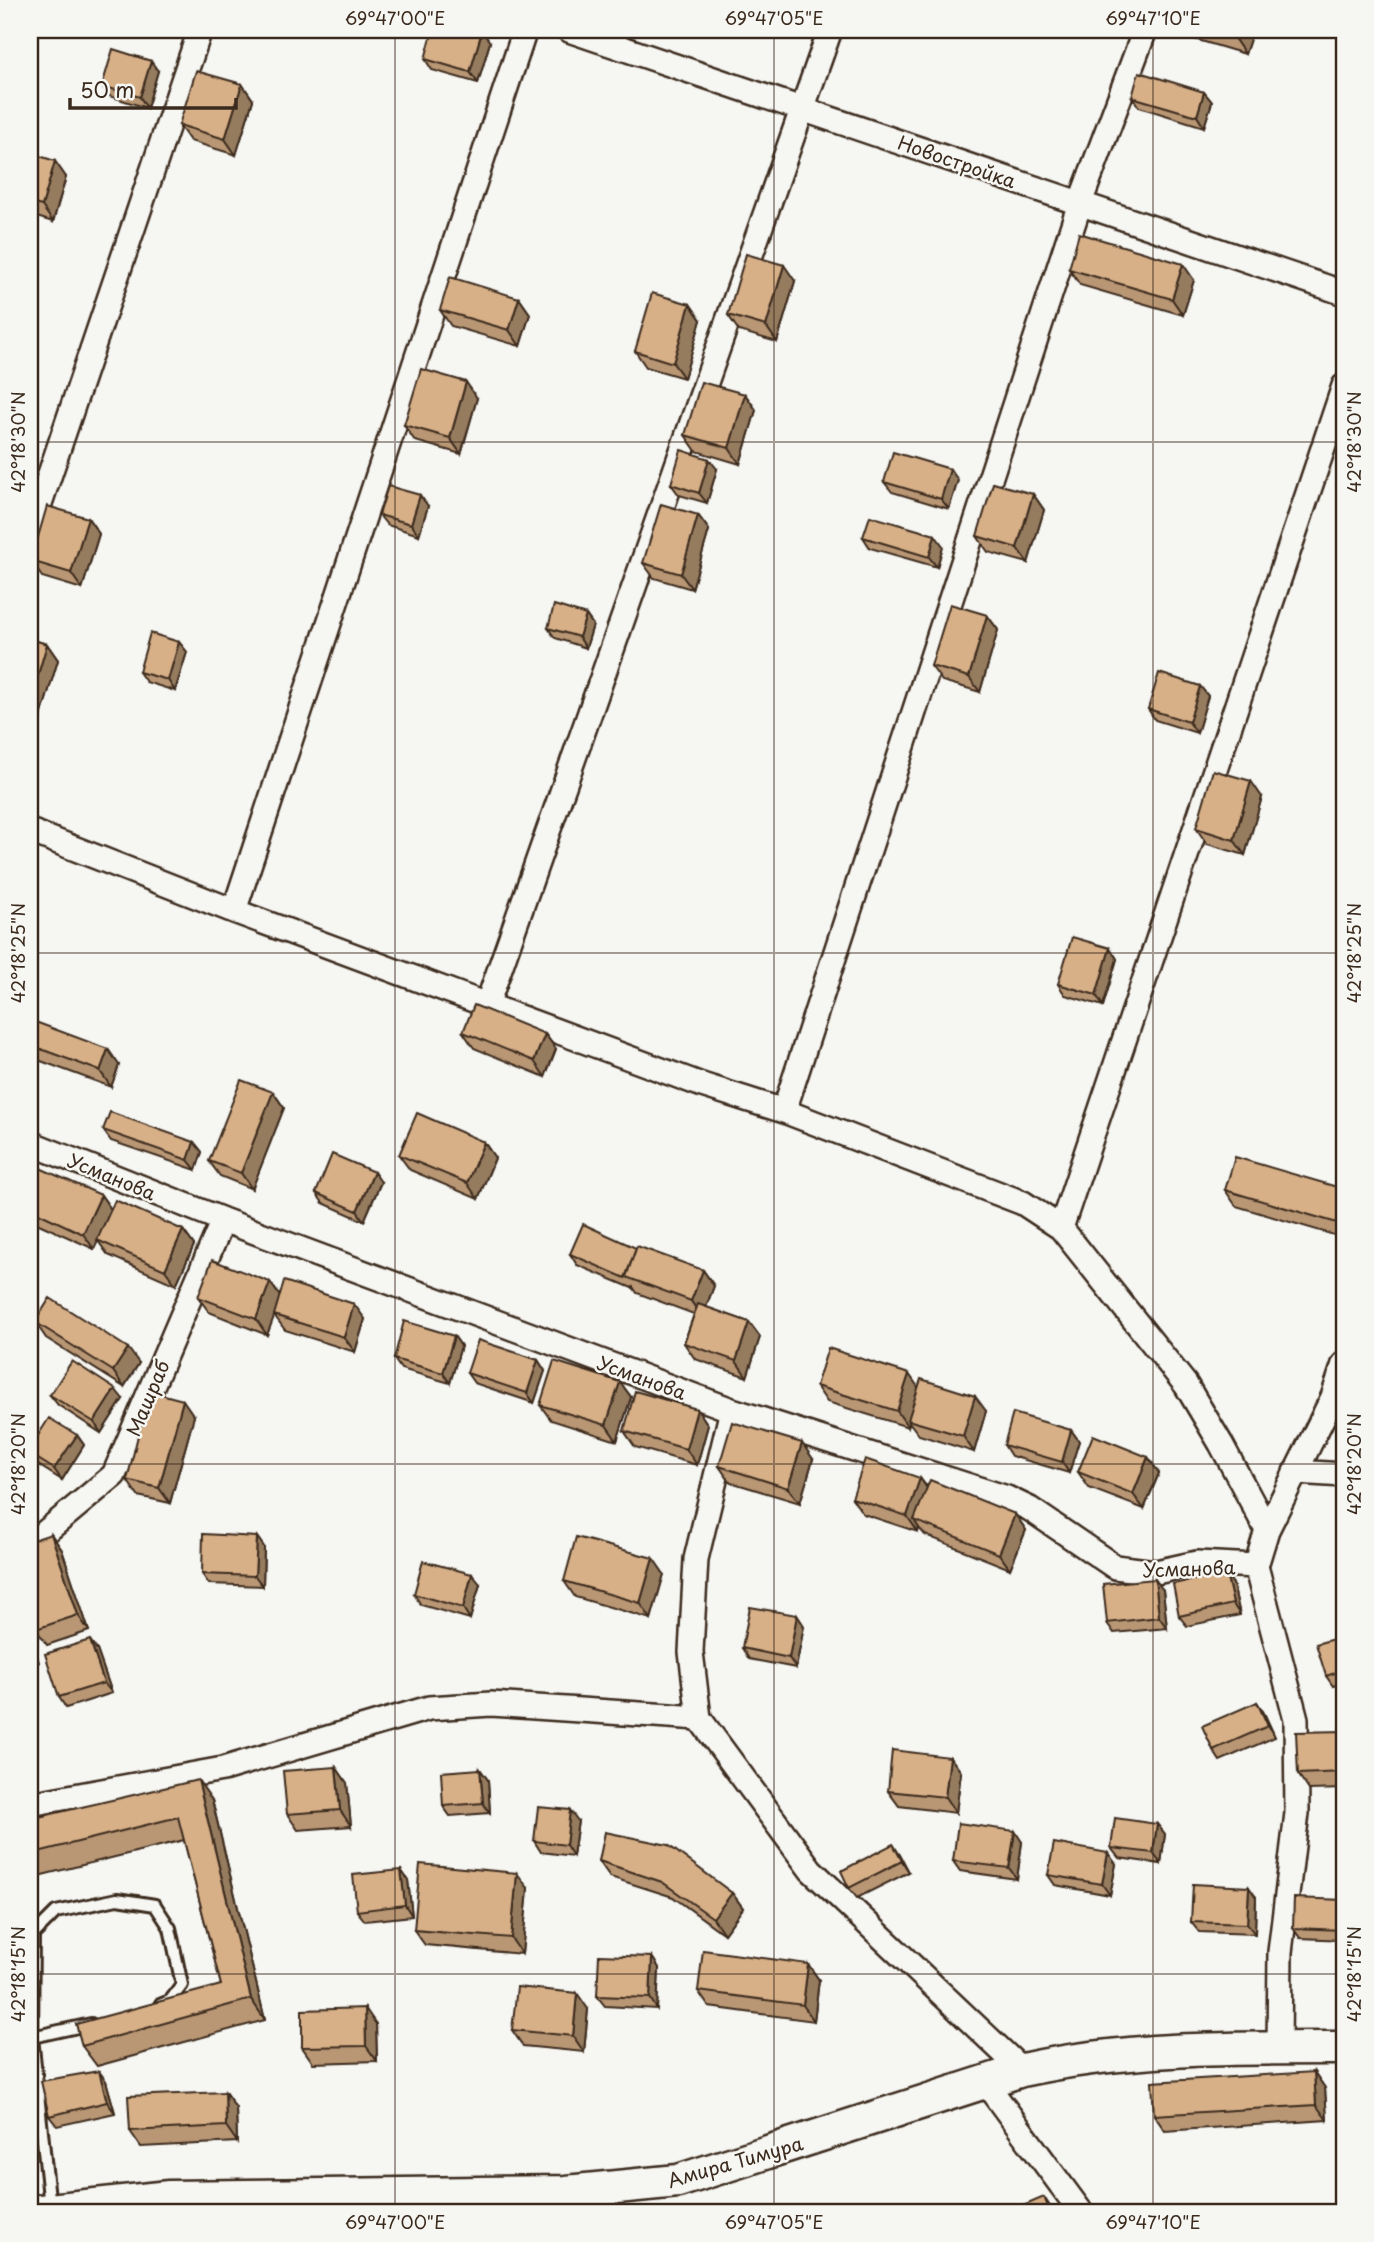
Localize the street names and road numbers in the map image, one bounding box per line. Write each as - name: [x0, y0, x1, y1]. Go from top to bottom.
- street label: Новостройка: [894, 128, 1020, 194]
- street label: Усманова: [64, 1146, 160, 1206]
- street label: Усманова: [594, 1348, 691, 1406]
- street label: Машраб: [118, 1356, 176, 1440]
- street label: Усманова: [1142, 1552, 1236, 1584]
- street label: Амира Тимура: [664, 2128, 806, 2194]

